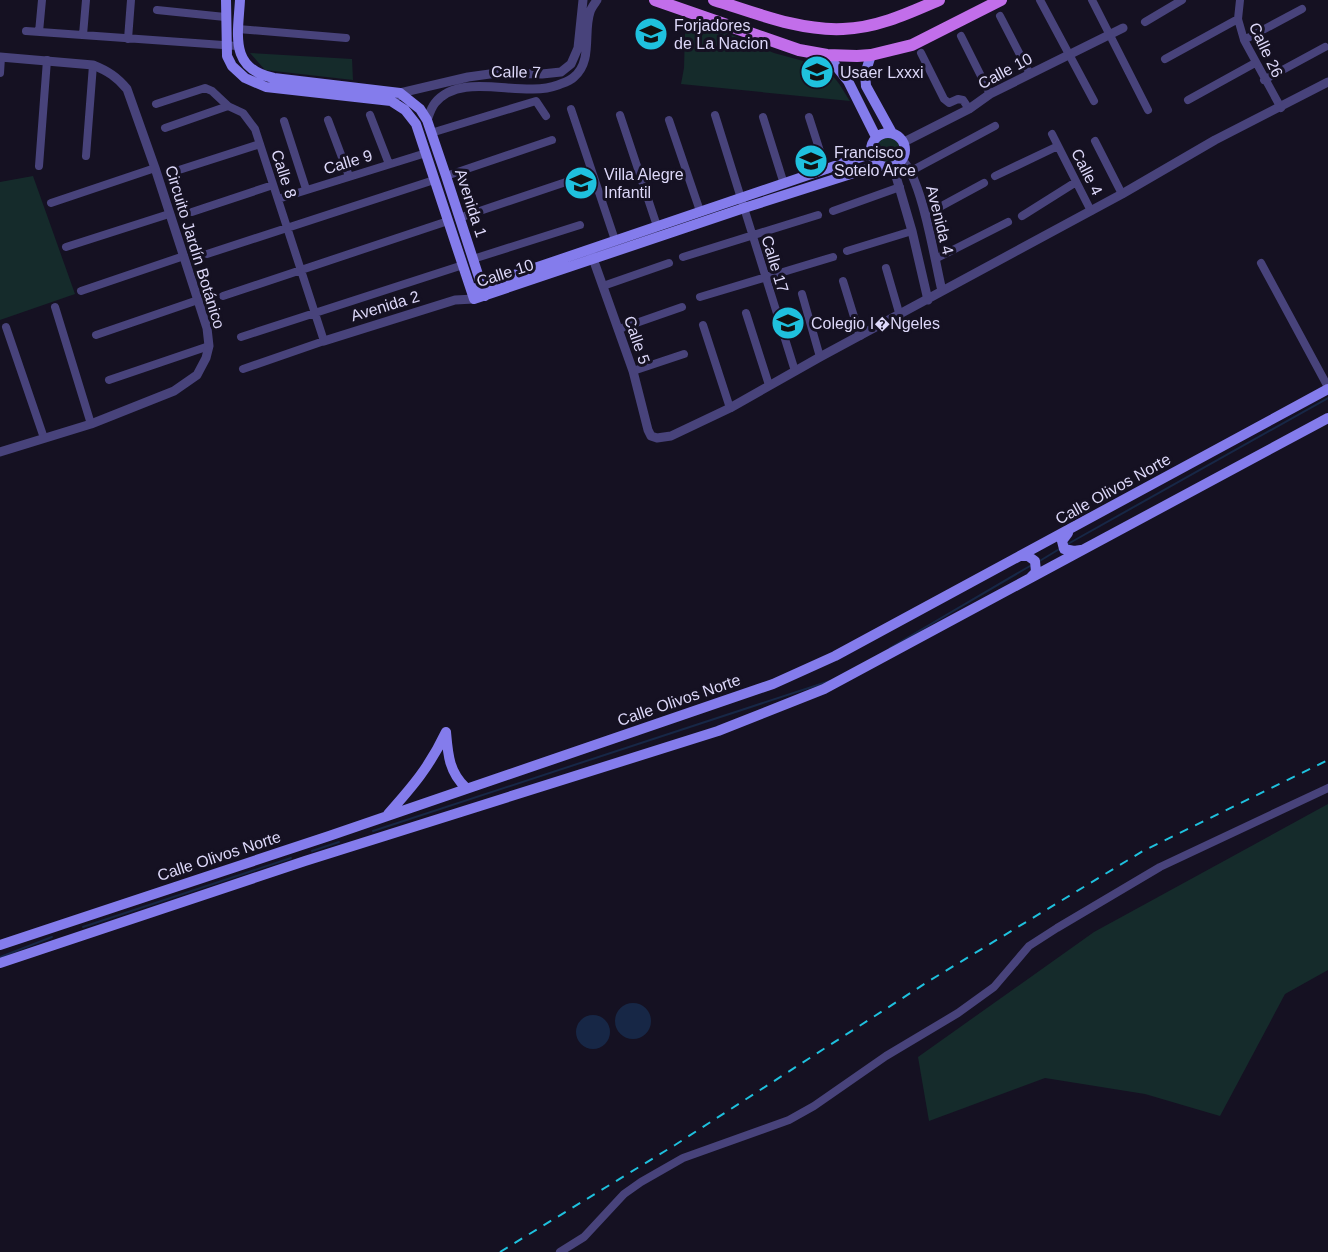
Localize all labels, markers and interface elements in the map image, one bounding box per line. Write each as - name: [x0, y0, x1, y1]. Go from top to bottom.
- school or university icon: Forjadores de La Nacion: [633, 16, 669, 52]
- place label: Forjadores de La Nacion: [674, 17, 768, 52]
- street label: Calle 26: [1246, 20, 1286, 80]
- street label: Calle 10: [975, 50, 1035, 92]
- school or university icon: Usaer Lxxxi: [799, 54, 835, 90]
- street label: Calle 7: [491, 63, 541, 81]
- place label: Usaer Lxxxi: [840, 64, 924, 81]
- school or university icon: Francisco Sotelo Arce: [793, 143, 829, 179]
- place label: Francisco Sotelo Arce: [834, 144, 916, 179]
- street label: Calle 4: [1068, 146, 1106, 198]
- street label: Calle 9: [322, 147, 374, 177]
- street label: Calle 8: [268, 148, 300, 200]
- street label: Circuito Jardín Botánico: [162, 163, 228, 331]
- school or university icon: Villa Alegre Infantil: [563, 165, 599, 201]
- place label: Villa Alegre Infantil: [604, 166, 684, 201]
- street label: Avenida 1: [452, 167, 490, 239]
- street label: Avenida 4: [923, 184, 957, 257]
- street label: Calle 17: [758, 233, 792, 295]
- street label: Calle 10: [474, 256, 536, 290]
- street label: Avenida 2: [349, 287, 421, 324]
- school or university icon: Colegio I�Ngeles: [770, 305, 806, 341]
- street label: Calle 5: [621, 314, 653, 366]
- place label: Colegio I�Ngeles: [811, 315, 940, 332]
- street label: Calle Olivos Norte: [1052, 450, 1174, 528]
- street label: Calle Olivos Norte: [615, 671, 743, 729]
- street label: Calle Olivos Norte: [155, 828, 283, 884]

